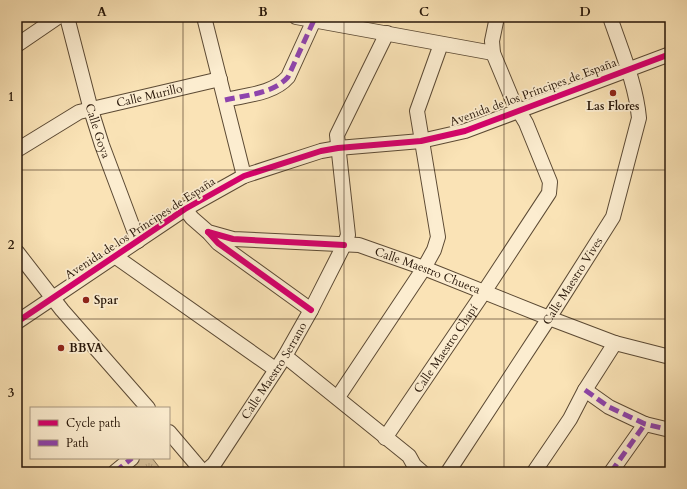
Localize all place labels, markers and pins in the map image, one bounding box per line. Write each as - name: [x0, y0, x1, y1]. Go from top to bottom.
- marker: Las Flores: [608, 88, 618, 98]
- place label: Las Flores: [586, 98, 640, 114]
- place label: Spar: [94, 292, 118, 308]
- marker: Spar: [81, 295, 91, 305]
- place label: BBVA: [69, 340, 103, 356]
- marker: BBVA: [56, 343, 66, 353]

